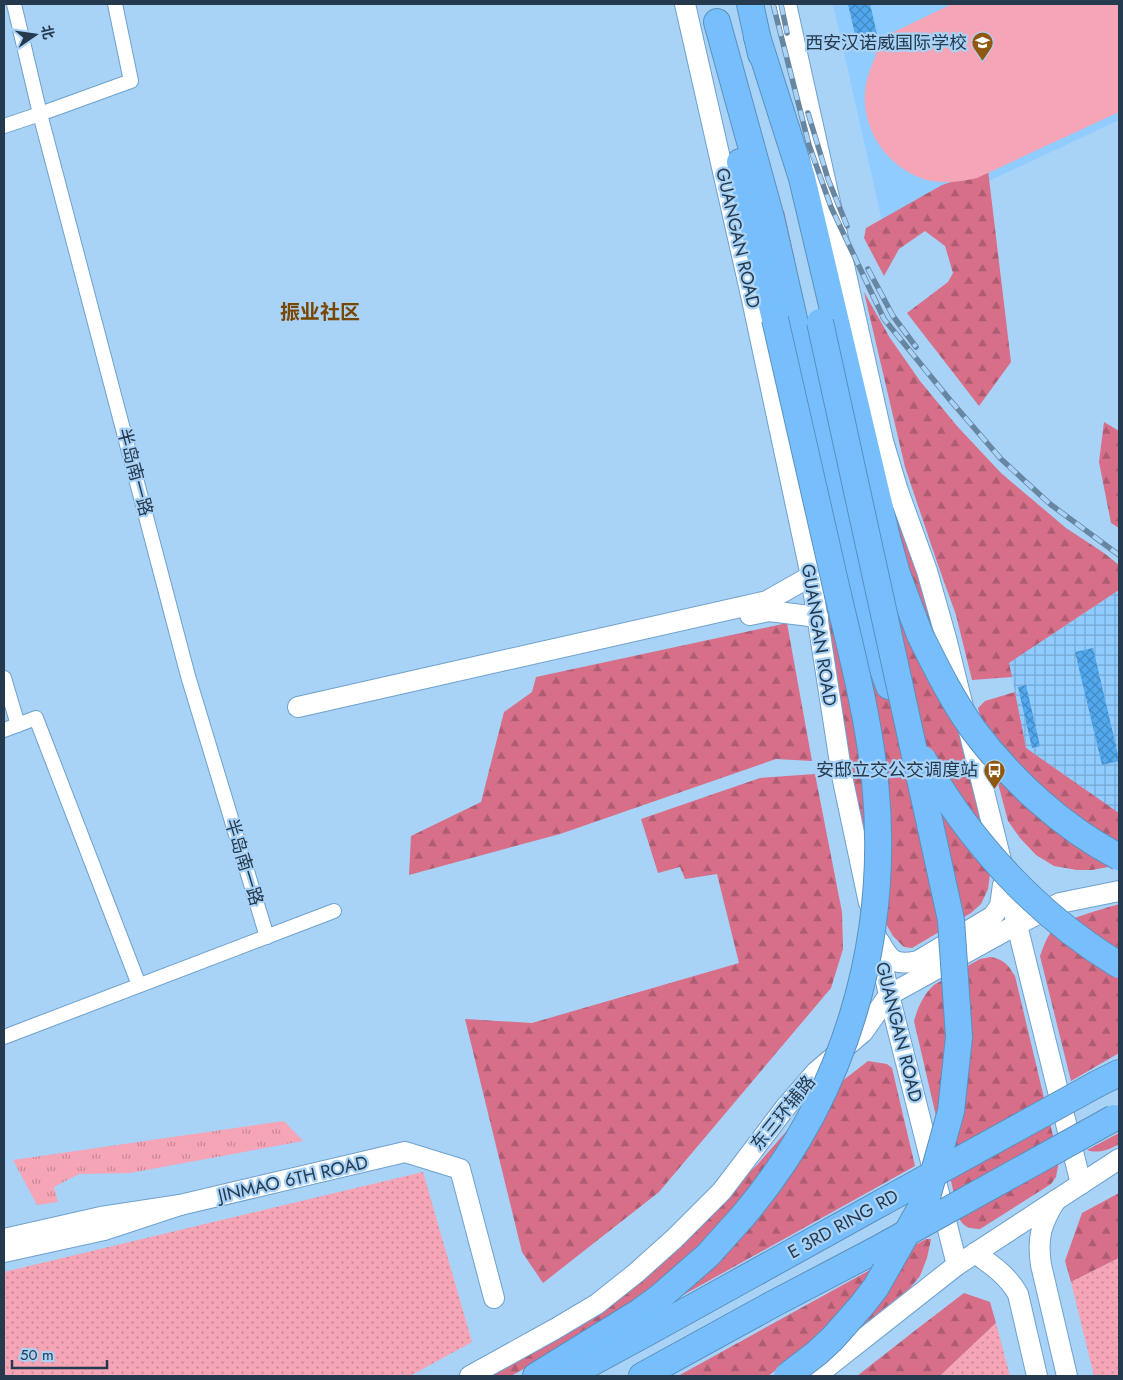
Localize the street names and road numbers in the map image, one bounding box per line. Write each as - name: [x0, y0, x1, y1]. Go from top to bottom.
- street label: GUANGAN ROAD: [709, 165, 767, 311]
- street label: 半岛南一路: [111, 425, 159, 519]
- street label: GUANGAN ROAD: [795, 562, 843, 708]
- street label: 半岛南一路: [218, 815, 270, 909]
- street label: GUANGAN ROAD: [869, 959, 929, 1105]
- street label: 东三环辅路: [745, 1070, 821, 1156]
- street label: JINMAO 6TH ROAD: [214, 1149, 371, 1209]
- street label: E 3RD RING RD: [783, 1183, 903, 1265]

